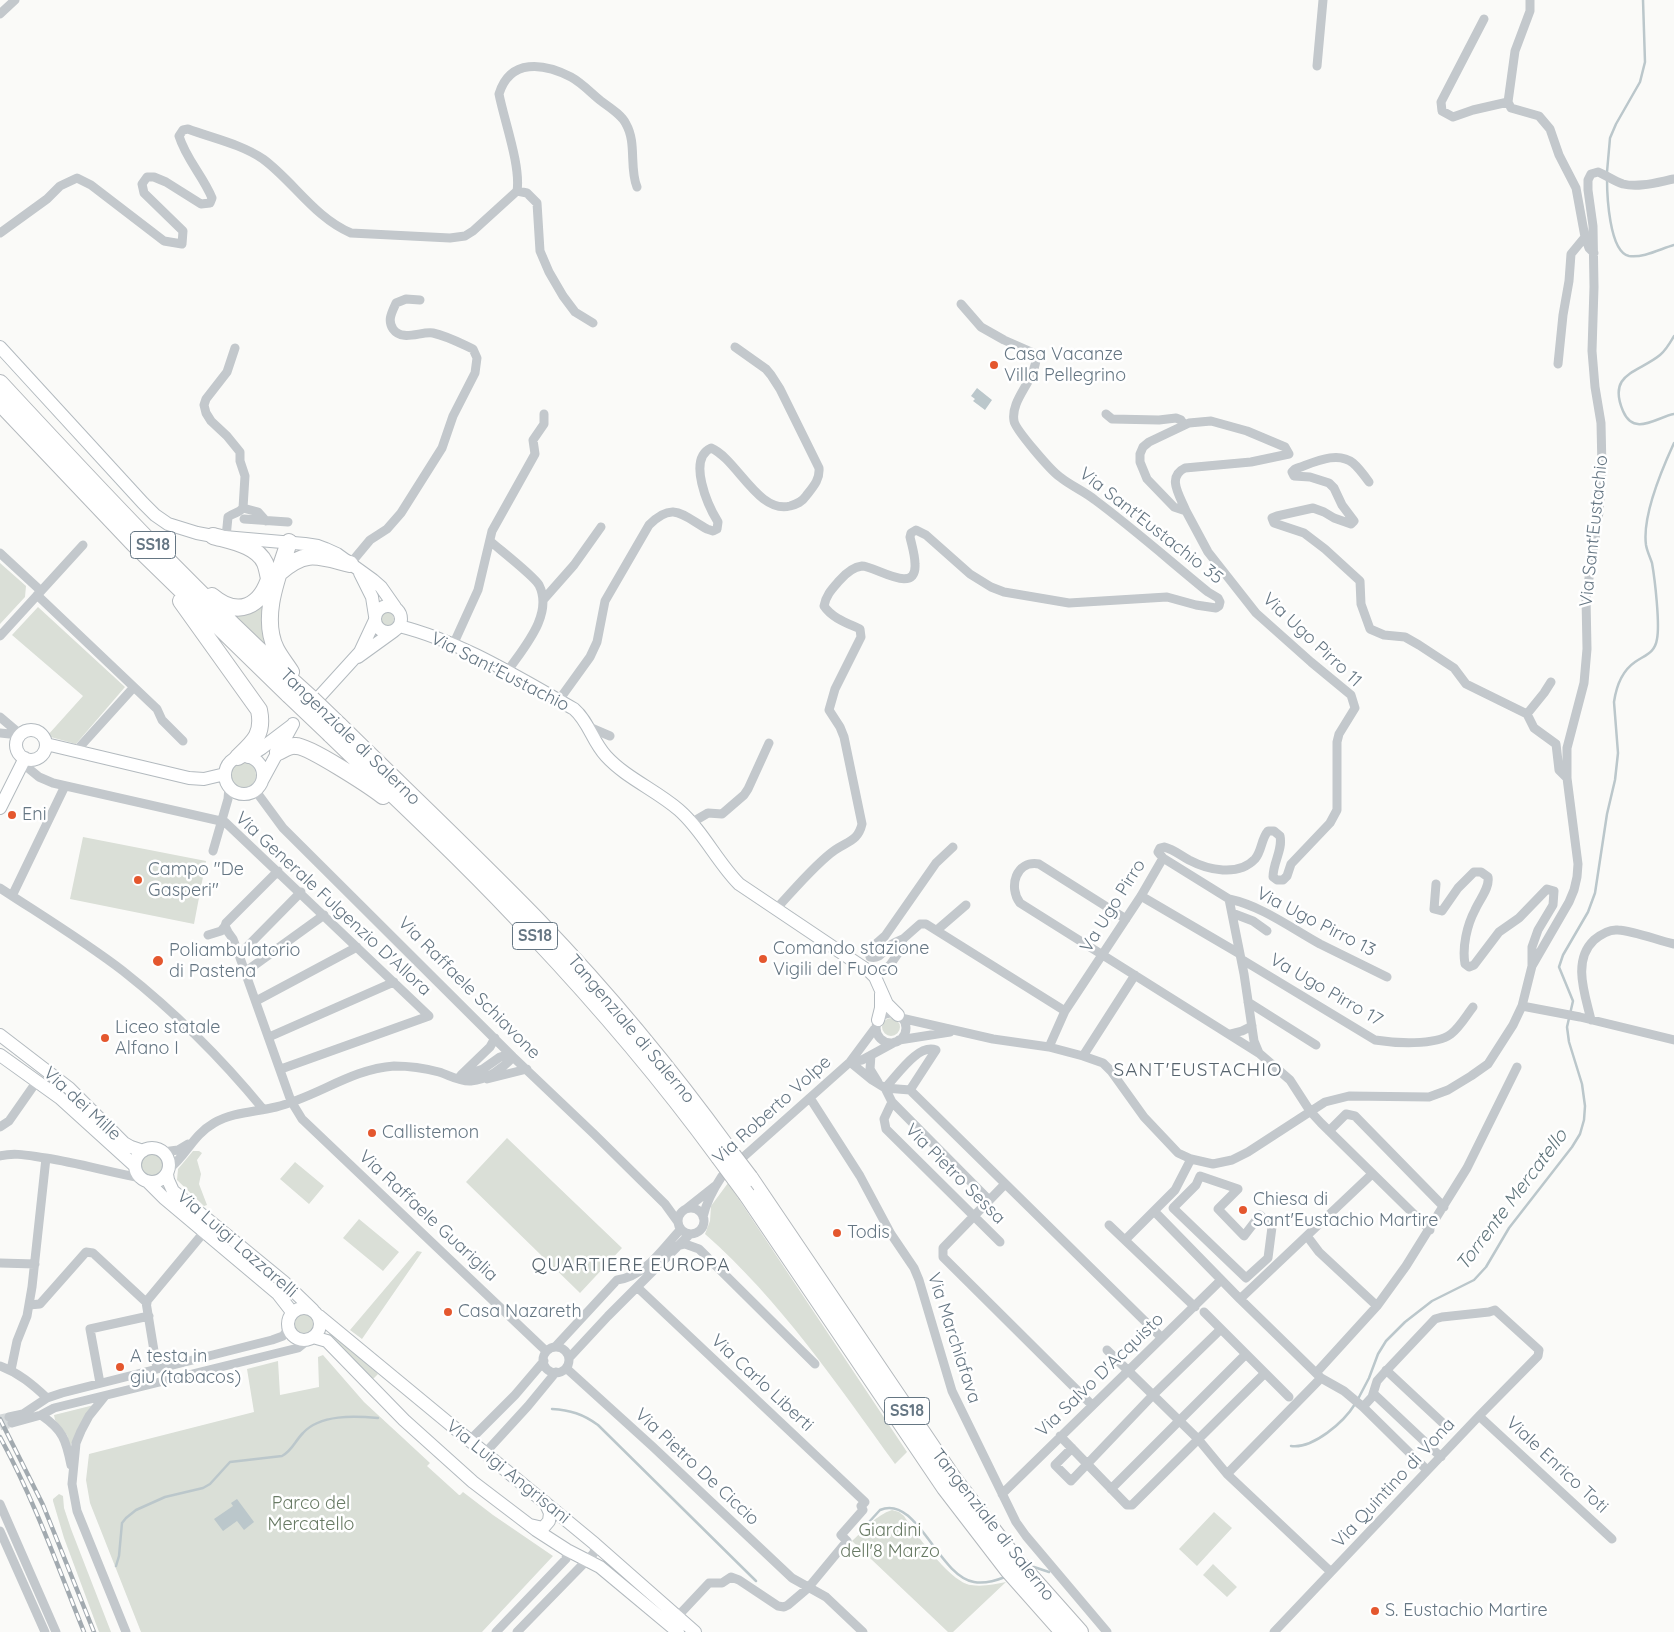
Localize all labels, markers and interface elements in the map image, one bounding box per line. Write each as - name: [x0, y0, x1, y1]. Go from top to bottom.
- place label: Casa Vacanze Villa Pellegrino: [1004, 344, 1126, 386]
- marker: Casa Vacanze Villa Pellegrino: [988, 359, 1000, 371]
- street label: Via Sant'Eustachio: [1575, 454, 1613, 608]
- street label: Via Sant'Eustachio 35: [1075, 463, 1227, 589]
- road number: SS18: [130, 532, 176, 558]
- street label: Via Ugo Pirro 11: [1258, 588, 1366, 692]
- street label: Via Sant'Eustachio: [427, 628, 573, 716]
- street label: Tangenziale di Salerno: [275, 664, 425, 810]
- place label: Eni: [22, 804, 46, 826]
- street label: Via Generale Fulgenzio D'Allora: [231, 807, 435, 1001]
- marker: Eni: [6, 809, 18, 821]
- street label: Va Ugo Pirro: [1076, 855, 1150, 957]
- place label: Campo "De Gasperi": [148, 859, 244, 902]
- marker: Campo "De Gasperi": [132, 874, 144, 886]
- street label: Via Ugo Pirro 13: [1253, 883, 1379, 961]
- street label: Via Raffaele Schiavone: [393, 912, 545, 1064]
- road number: SS18: [512, 922, 558, 949]
- place label: Comando stazione Vigili del Fuoco: [773, 938, 929, 981]
- place label: Poliambulatorio di Pastena: [169, 940, 300, 982]
- street label: Va Ugo Pirro 17: [1266, 949, 1386, 1031]
- street label: Tangenziale di Salerno: [563, 950, 699, 1108]
- marker: Comando stazione Vigili del Fuoco: [757, 953, 769, 965]
- marker: Poliambulatorio di Pastena: [151, 954, 165, 968]
- place label: Liceo statale Alfano I: [115, 1017, 220, 1060]
- marker: Liceo statale Alfano I: [99, 1032, 111, 1044]
- street label: Via Roberto Volpe: [708, 1051, 836, 1169]
- district label: SANT'EUSTACHIO: [1112, 1059, 1284, 1081]
- street label: Via dei Mille: [39, 1063, 125, 1145]
- street label: Via Pietro Sessa: [900, 1119, 1010, 1229]
- place label: Callistemon: [382, 1122, 479, 1144]
- water label: Torrente Mercatello: [1452, 1125, 1572, 1275]
- marker: Callistemon: [366, 1127, 378, 1139]
- street label: Via Raffaele Guariglia: [354, 1146, 502, 1286]
- street label: Via Luigi Lazzarelli: [172, 1186, 302, 1302]
- place label: Chiesa di Sant'Eustachio Martire: [1253, 1189, 1438, 1232]
- marker: Chiesa di Sant'Eustachio Martire: [1237, 1204, 1249, 1216]
- place label: Todis: [847, 1222, 890, 1244]
- marker: Todis: [831, 1227, 843, 1239]
- district label: QUARTIERE EUROPA: [530, 1254, 732, 1276]
- street label: Via Marchiafava: [923, 1270, 985, 1406]
- place label: Casa Nazareth: [458, 1301, 582, 1323]
- marker: Casa Nazareth: [442, 1306, 454, 1318]
- street label: Via Salvo D'Acquisto: [1032, 1308, 1168, 1442]
- street label: Via Carlo Liberti: [706, 1330, 818, 1436]
- place label: A testa in giu (tabacos): [130, 1346, 241, 1388]
- marker: A testa in giu (tabacos): [114, 1361, 126, 1373]
- road number: SS18: [884, 1398, 930, 1424]
- street label: Via Pietro De Ciccio: [630, 1404, 764, 1530]
- street label: Viale Enrico Toti: [1501, 1412, 1613, 1518]
- street label: Via Quintino di Vona: [1328, 1414, 1460, 1552]
- street label: Via Luigi Angrisani: [442, 1415, 574, 1529]
- street label: Tangenziale di Salerno: [927, 1445, 1059, 1605]
- park label: Parco del Mercatello: [268, 1493, 354, 1536]
- park label: Giardini dell'8 Marzo: [840, 1520, 940, 1562]
- place label: S. Eustachio Martire: [1385, 1600, 1548, 1622]
- marker: S. Eustachio Martire: [1369, 1605, 1381, 1617]

